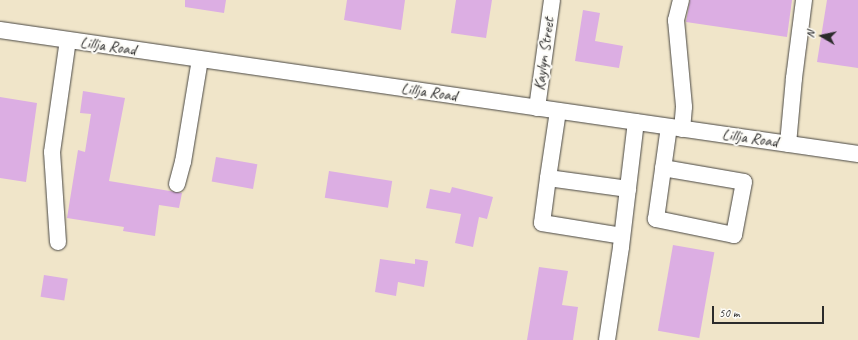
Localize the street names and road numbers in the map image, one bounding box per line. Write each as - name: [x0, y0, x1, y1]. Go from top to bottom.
- street label: Kaylyn Street: [529, 16, 559, 92]
- street label: Lillja Road: [79, 33, 137, 59]
- street label: Lillja Road: [400, 79, 458, 105]
- street label: Lillja Road: [721, 125, 779, 151]

